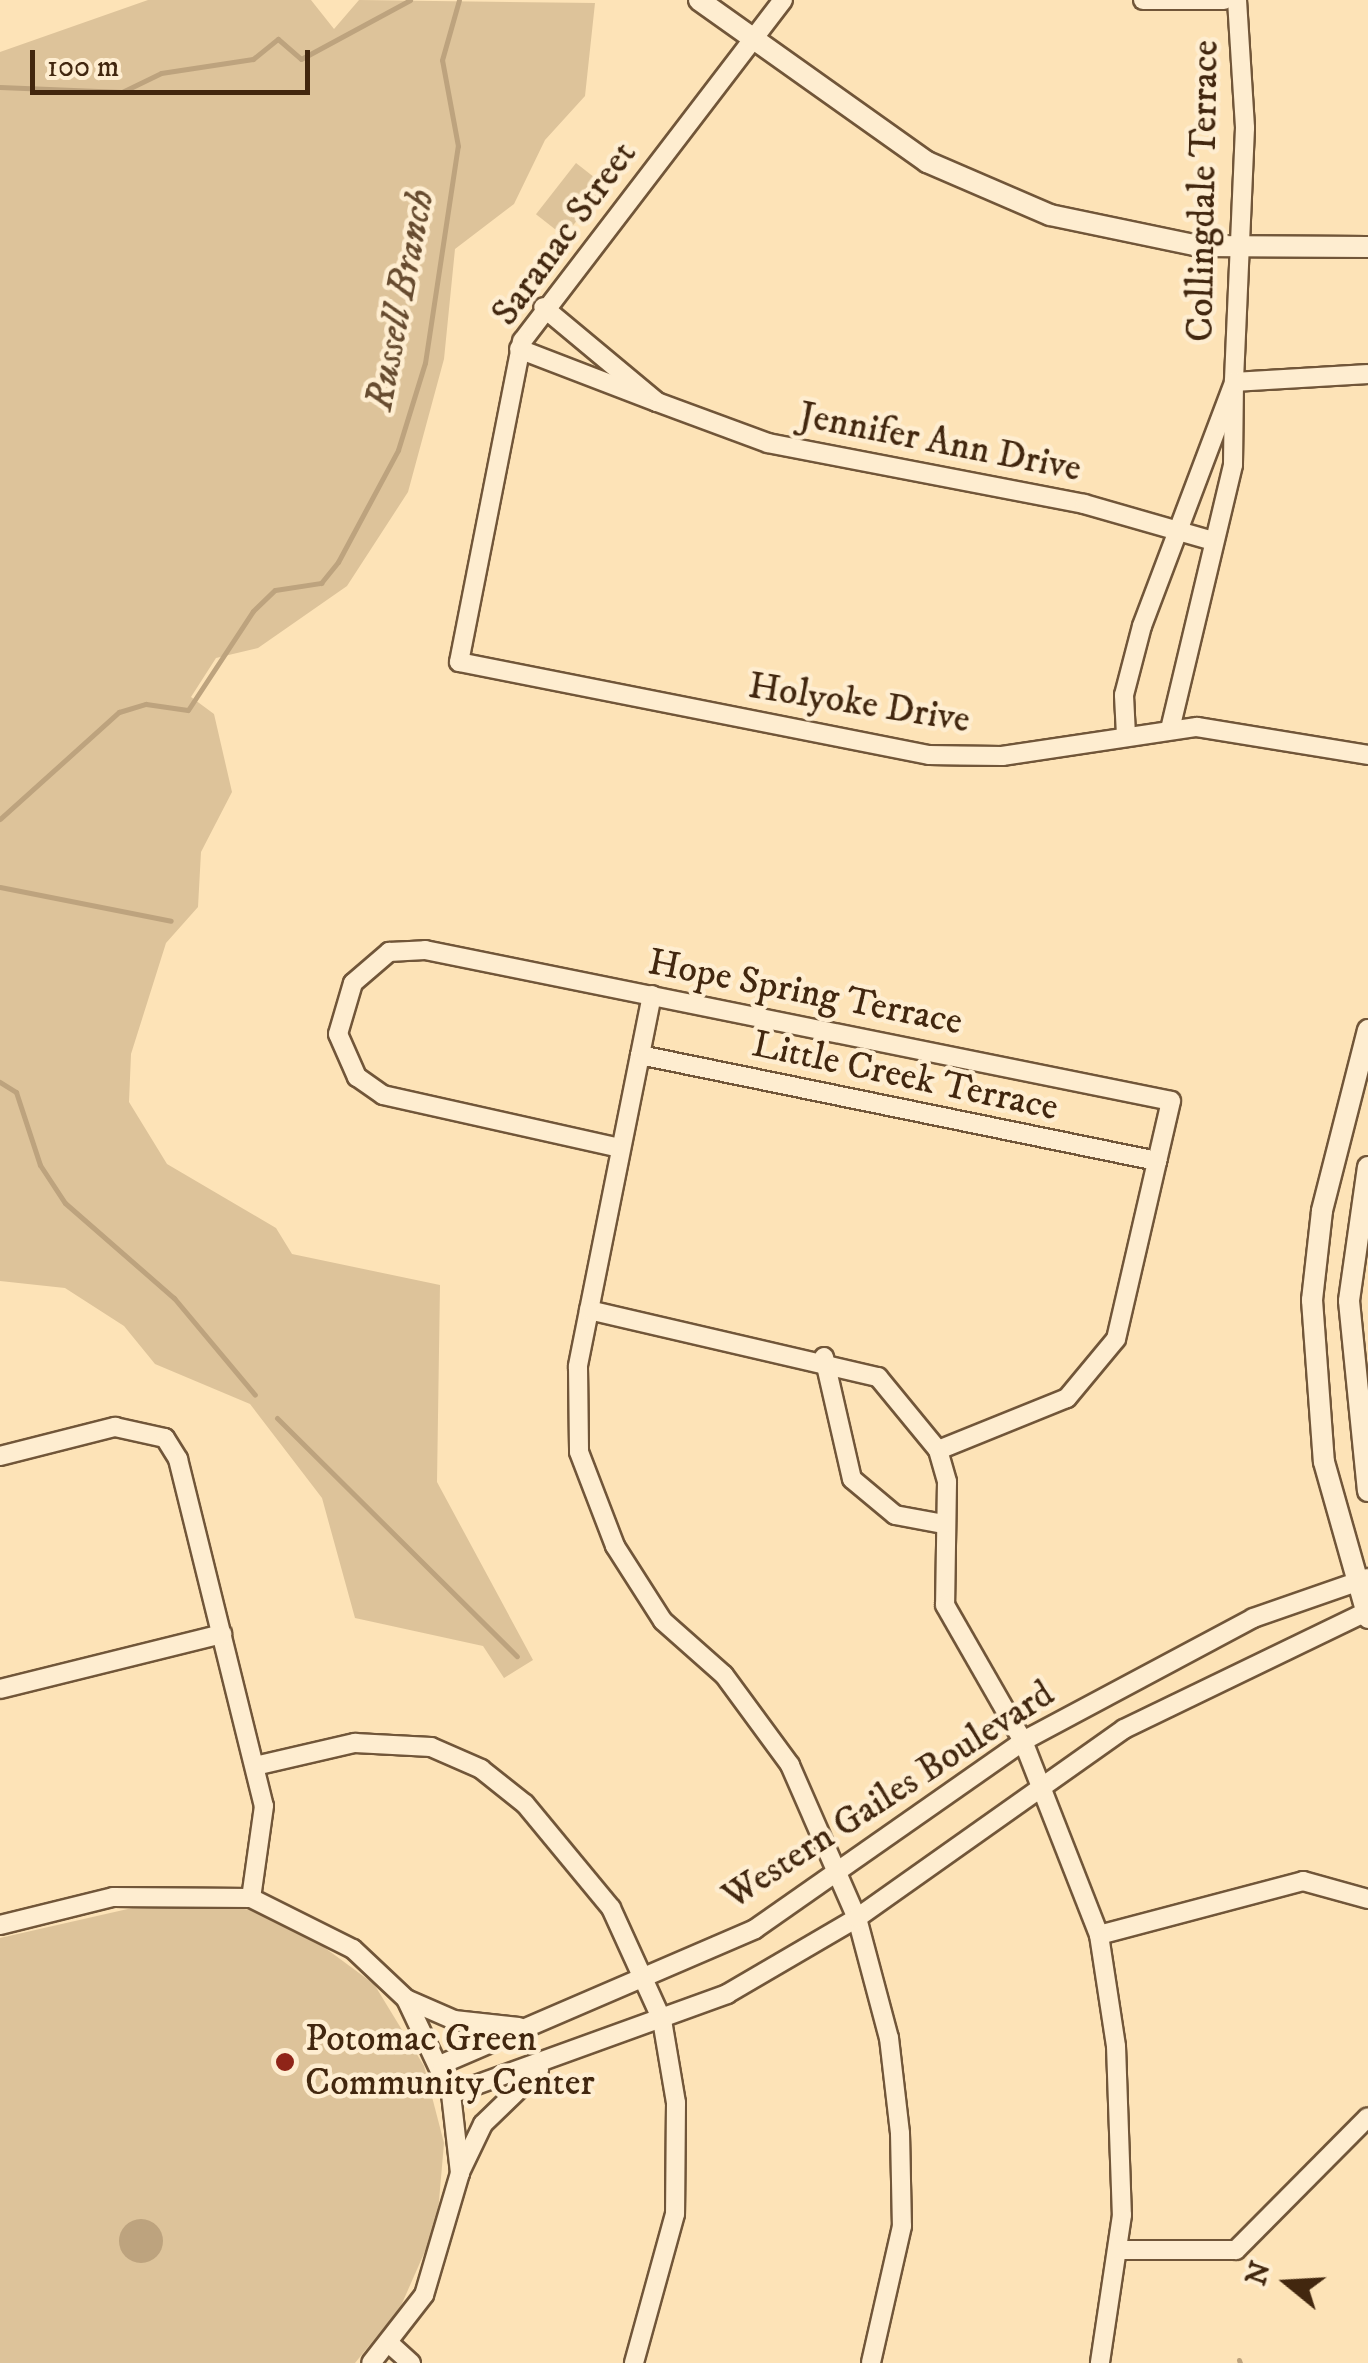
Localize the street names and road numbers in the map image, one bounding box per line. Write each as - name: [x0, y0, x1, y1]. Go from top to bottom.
- street label: Collingdale Terrace: [1179, 40, 1229, 342]
- street label: Saranac Street: [483, 133, 647, 335]
- street label: Jennifer Ann Drive: [795, 393, 1085, 493]
- street label: Holyoke Drive: [745, 664, 973, 744]
- street label: Hope Spring Terrace: [644, 940, 966, 1046]
- street label: Little Creek Terrace: [748, 1022, 1062, 1132]
- street label: Western Gailes Boulevard: [715, 1672, 1063, 1920]

